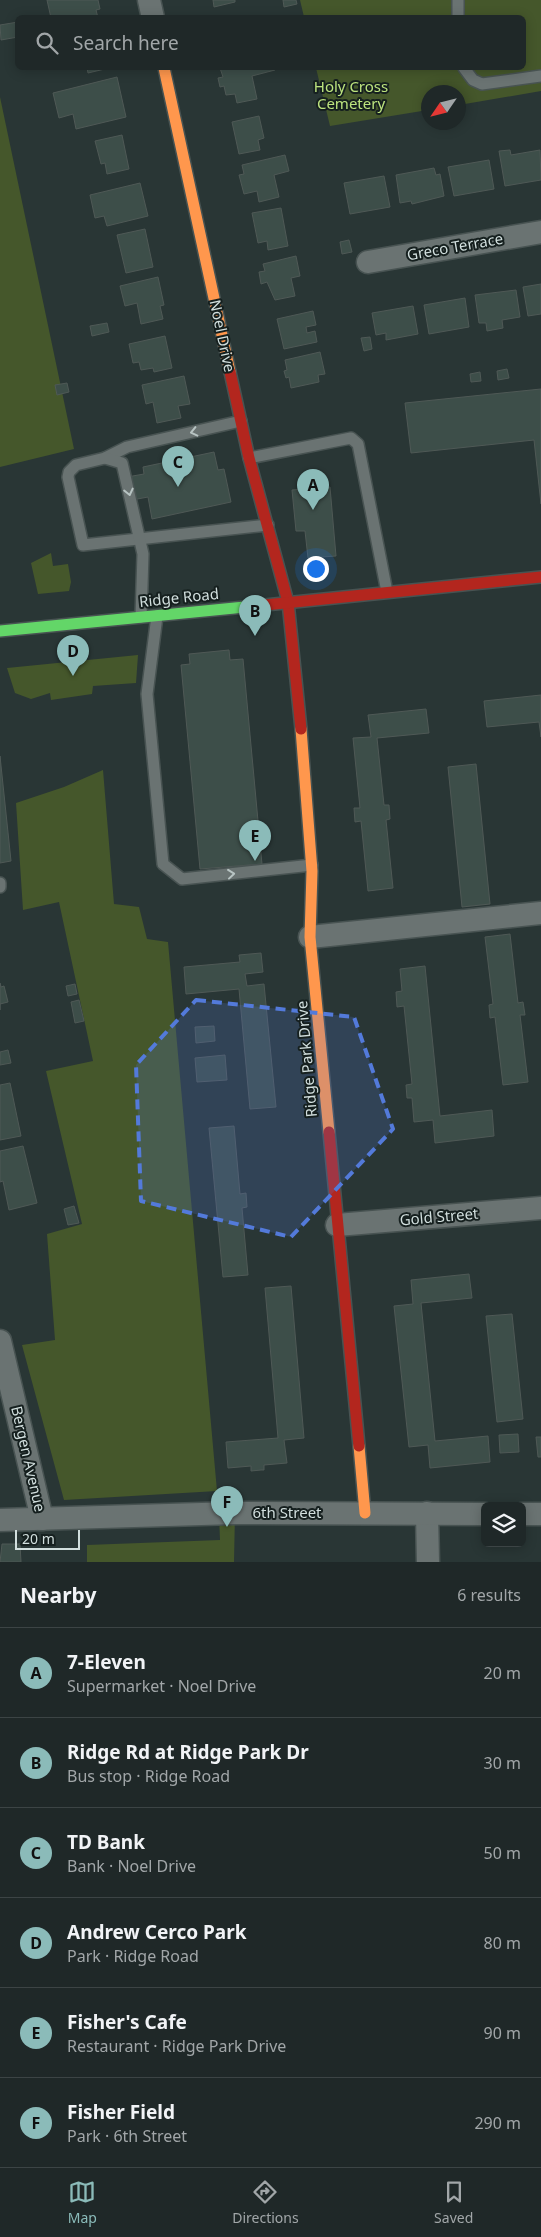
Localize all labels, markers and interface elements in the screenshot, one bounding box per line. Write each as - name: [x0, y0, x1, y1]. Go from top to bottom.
- search box: [15, 15, 526, 70]
- icon: search: [33, 29, 61, 57]
- text: Search here: [73, 30, 179, 56]
- park label: Holy Cross Cemetery: [314, 76, 388, 113]
- north arrow: [421, 85, 466, 130]
- street label: Greco Terrace: [405, 228, 505, 264]
- street label: Noel Drive: [206, 298, 240, 374]
- one-way arrow: [189, 426, 198, 437]
- pin: C: [162, 446, 194, 487]
- pin: A: [297, 469, 329, 510]
- one-way arrow: [123, 488, 133, 497]
- your location: [303, 556, 329, 582]
- street label: Ridge Road: [138, 583, 220, 611]
- pin: B: [239, 595, 271, 636]
- pin: D: [57, 635, 89, 676]
- pin: E: [239, 820, 271, 861]
- one-way arrow: [227, 869, 235, 880]
- street label: Ridge Park Drive: [291, 1000, 321, 1118]
- street label: Gold Street: [399, 1203, 480, 1229]
- street label: Bergen Avenue: [7, 1404, 51, 1514]
- pin: F: [211, 1486, 243, 1527]
- street label: 6th Street: [252, 1502, 322, 1522]
- map controls: [481, 1502, 526, 1547]
- button: layers: [481, 1502, 526, 1547]
- scale bar: [15, 1527, 80, 1550]
- text: 20 m: [22, 1529, 55, 1548]
- text: Nearby: [20, 1581, 96, 1609]
- text: 6 results: [457, 1584, 521, 1606]
- text: 7-Eleven: [67, 1649, 146, 1675]
- text: A: [30, 1662, 42, 1684]
- text: 20 m: [484, 1662, 521, 1684]
- text: Supermarket · Noel Drive: [67, 1675, 256, 1697]
- text: Ridge Rd at Ridge Park Dr: [67, 1739, 309, 1765]
- text: B: [31, 1752, 41, 1774]
- text: 30 m: [484, 1752, 521, 1774]
- text: Bus stop · Ridge Road: [67, 1765, 230, 1787]
- text: TD Bank: [67, 1829, 145, 1855]
- text: C: [31, 1842, 41, 1864]
- text: 50 m: [484, 1842, 521, 1864]
- text: Bank · Noel Drive: [67, 1855, 196, 1877]
- text: Andrew Cerco Park: [67, 1919, 247, 1945]
- text: D: [30, 1932, 42, 1954]
- text: 80 m: [484, 1932, 521, 1954]
- text: Park · Ridge Road: [67, 1945, 199, 1967]
- text: Fisher's Cafe: [67, 2009, 187, 2035]
- text: E: [32, 2022, 40, 2044]
- text: 90 m: [484, 2022, 521, 2044]
- text: Restaurant · Ridge Park Drive: [67, 2035, 286, 2057]
- text: Fisher Field: [67, 2099, 175, 2125]
- text: F: [32, 2112, 40, 2134]
- text: 290 m: [474, 2112, 521, 2134]
- text: Park · 6th Street: [67, 2125, 187, 2147]
- tab: Map: [68, 2178, 97, 2227]
- tab: Directions: [232, 2178, 299, 2227]
- tab: Saved: [434, 2178, 473, 2227]

